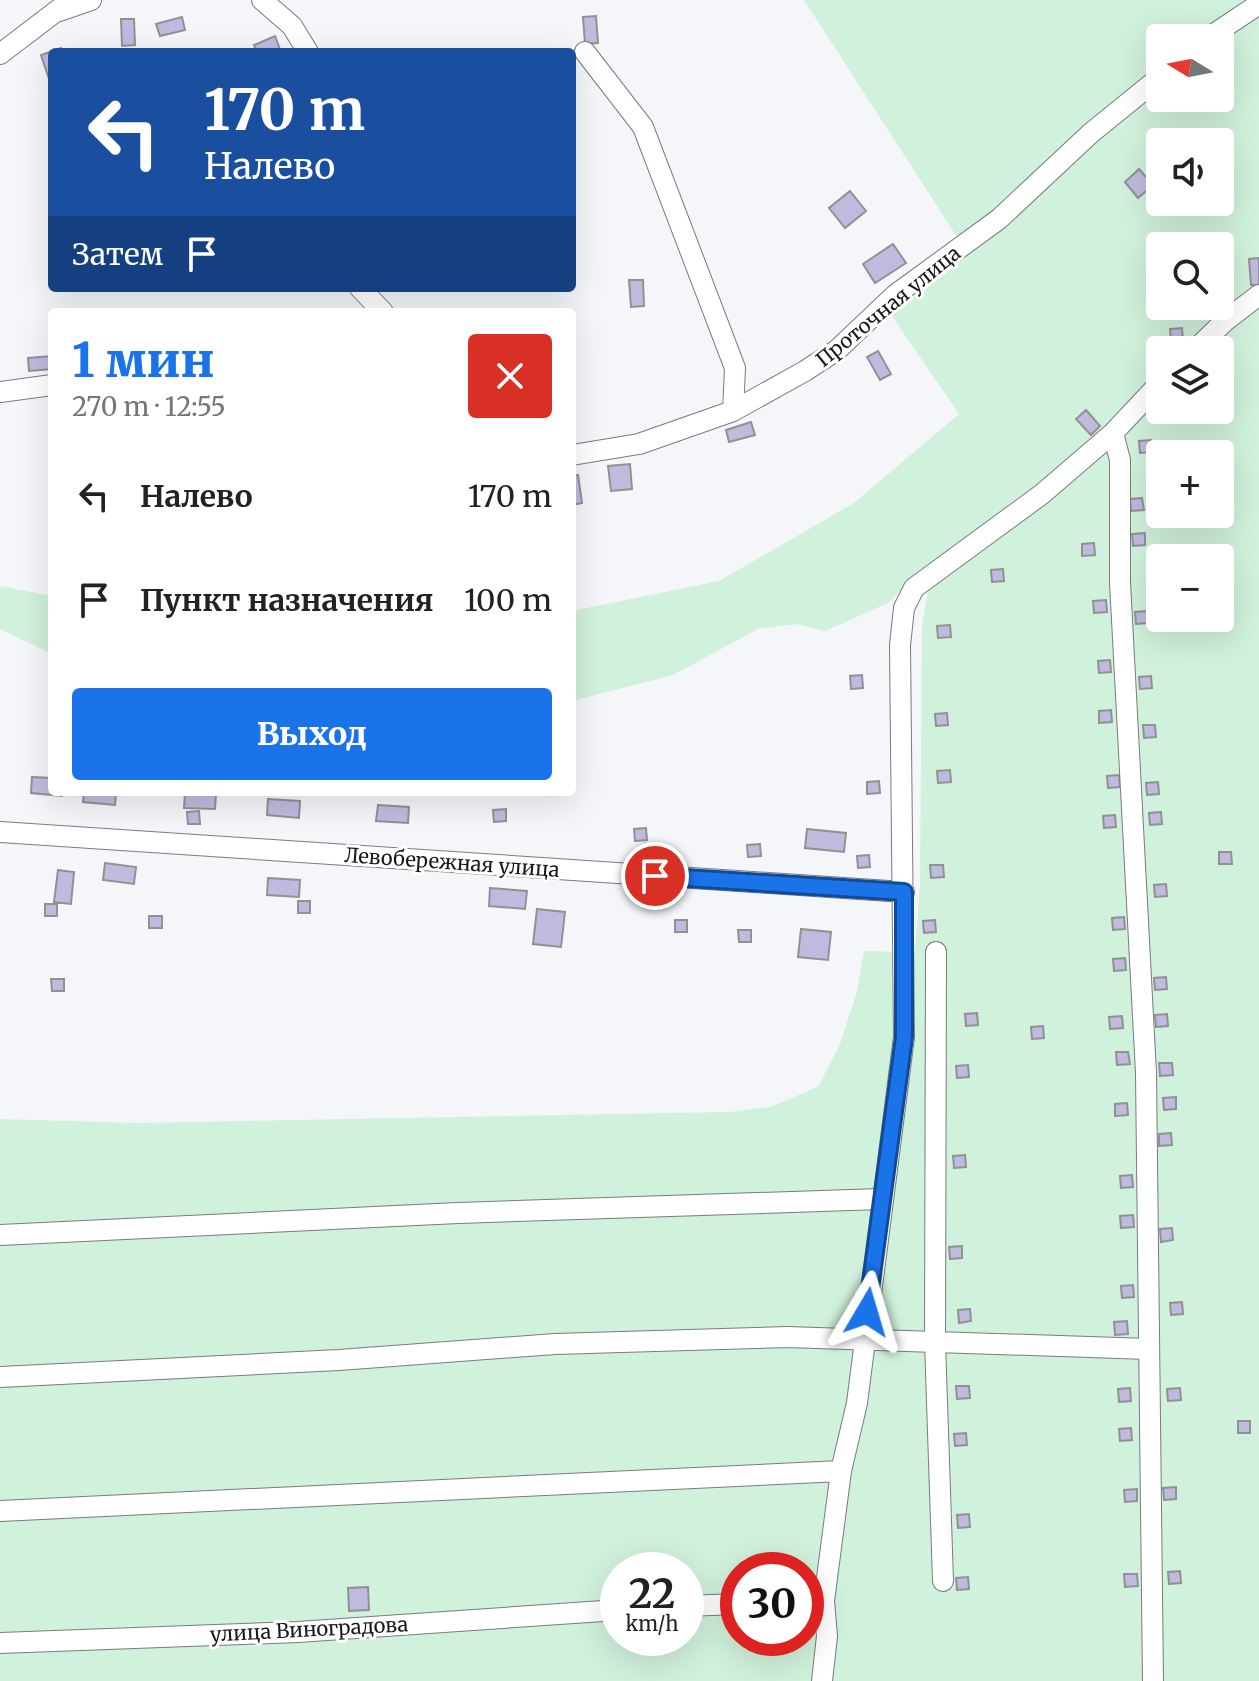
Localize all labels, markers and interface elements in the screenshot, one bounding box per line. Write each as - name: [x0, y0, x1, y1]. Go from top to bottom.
- north arrow: [1146, 24, 1234, 112]
- map controls: [1146, 24, 1234, 632]
- text: 170 m: [204, 75, 365, 145]
- icon: left: [72, 80, 176, 184]
- button: sound: [1146, 128, 1234, 216]
- text: Налево: [204, 144, 335, 189]
- icon: arrive: [180, 232, 224, 276]
- button: search: [1146, 232, 1234, 320]
- text: Затем: [72, 235, 164, 273]
- street label: Проточная улица: [811, 240, 965, 372]
- text: 1 мин: [72, 330, 215, 390]
- button: close: [468, 334, 552, 418]
- button: layers: [1146, 336, 1234, 424]
- text: 270 m · 12:55: [72, 390, 226, 423]
- button: +: [1146, 440, 1234, 528]
- icon: left: [72, 474, 116, 518]
- text: Налево: [140, 477, 253, 515]
- text: 170 m: [468, 477, 552, 515]
- button: −: [1146, 544, 1234, 632]
- icon: arrive: [72, 578, 116, 622]
- text: Пункт назначения: [140, 581, 434, 619]
- text: 100 m: [464, 581, 552, 619]
- button: Выход: [72, 688, 552, 780]
- street label: Левобережная улица: [344, 842, 561, 882]
- pin: [621, 842, 689, 910]
- icon: arrive: [633, 854, 677, 898]
- position arrow: [825, 1270, 909, 1354]
- speed limit sign: 30: [720, 1552, 824, 1656]
- text: 22: [629, 1569, 675, 1619]
- street label: улица Виноградова: [209, 1611, 409, 1647]
- text: km/h: [626, 1611, 678, 1636]

